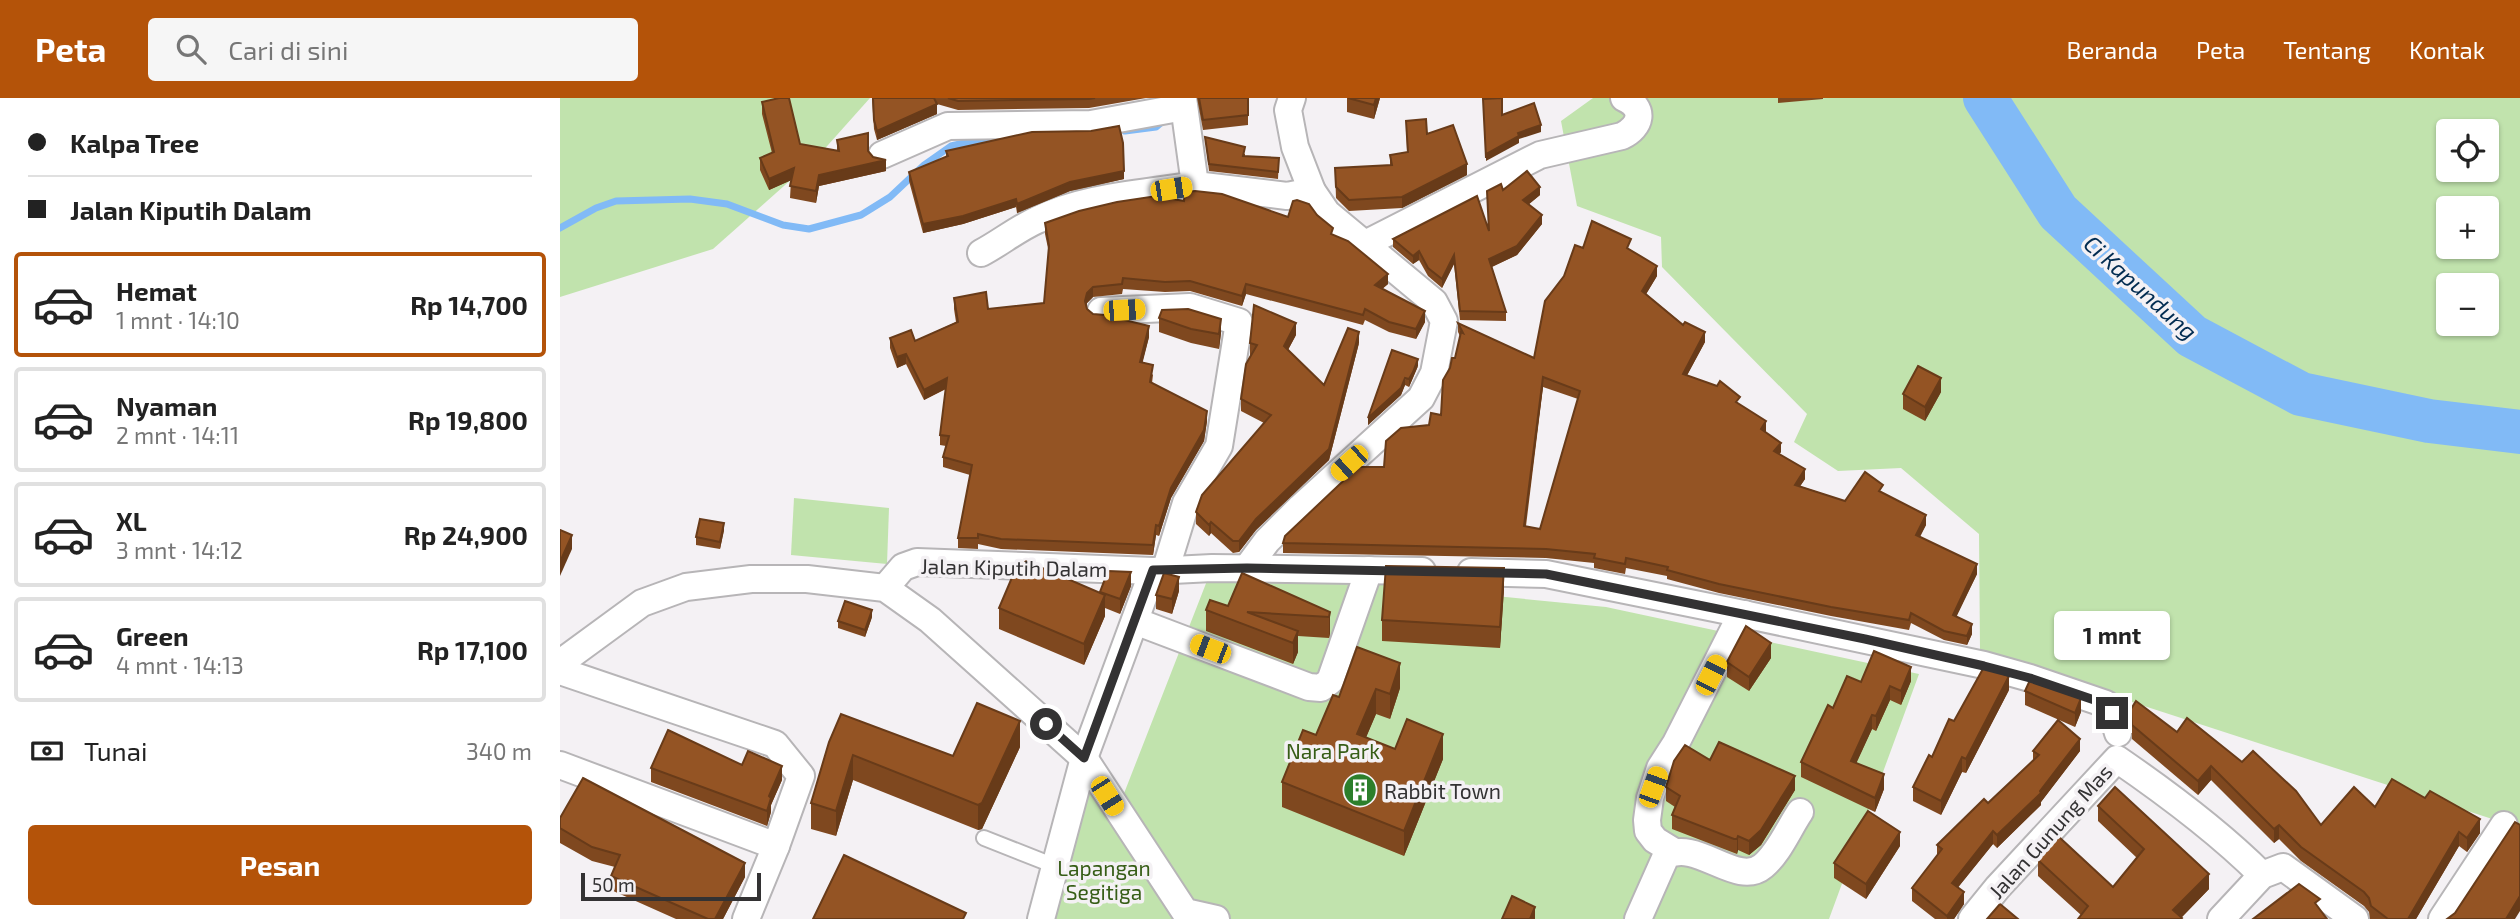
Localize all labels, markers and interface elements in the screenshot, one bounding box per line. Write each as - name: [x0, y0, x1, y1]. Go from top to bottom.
- search box: [148, 18, 638, 81]
- text: Peta: [35, 29, 106, 69]
- icon: search: [172, 30, 210, 68]
- text: Cari di sini: [228, 34, 348, 65]
- text: Beranda: [2067, 35, 2158, 64]
- text: Peta: [2196, 35, 2245, 64]
- text: Tentang: [2283, 35, 2371, 64]
- text: Kontak: [2409, 35, 2485, 64]
- map controls: [2436, 119, 2499, 336]
- button: locate: [2436, 119, 2499, 182]
- text: Kalpa Tree: [70, 127, 199, 158]
- car: [1149, 175, 1194, 203]
- text: Jalan Kiputih Dalam: [70, 194, 312, 225]
- button: +: [2436, 196, 2499, 259]
- water label: Ci Kapundung: [2079, 229, 2203, 345]
- icon: car: [32, 273, 95, 336]
- button: −: [2436, 273, 2499, 336]
- text: Hemat: [116, 275, 197, 306]
- text: Rp 14,700: [410, 289, 528, 320]
- car: [1103, 298, 1146, 322]
- text: 1 mnt · 14:10: [116, 306, 240, 334]
- icon: car: [32, 388, 95, 451]
- text: Nyaman: [116, 390, 217, 421]
- text: Rp 19,800: [408, 404, 528, 435]
- text: 2 mnt · 14:11: [116, 421, 239, 449]
- car: [1327, 441, 1372, 485]
- icon: car: [32, 503, 95, 566]
- text: XL: [116, 505, 147, 536]
- text: Rp 24,900: [404, 519, 528, 550]
- text: 3 mnt · 14:12: [116, 536, 243, 564]
- street label: Jalan Kiputih Dalam: [920, 553, 1108, 581]
- callout: 1 mnt: [2054, 612, 2170, 660]
- icon: car: [32, 618, 95, 681]
- text: Green: [116, 620, 189, 651]
- text: 1 mnt: [2083, 621, 2141, 649]
- car: [1187, 632, 1234, 666]
- text: Rp 17,100: [417, 634, 528, 665]
- text: 4 mnt · 14:13: [116, 651, 244, 679]
- car: [1693, 652, 1730, 698]
- route end: [2096, 697, 2128, 729]
- route start: [1030, 708, 1062, 740]
- icon: cash: [28, 732, 66, 770]
- text: Tunai: [84, 735, 147, 766]
- text: 340 m: [466, 737, 532, 765]
- park label: Nara Park: [1286, 738, 1380, 763]
- street label: Jalan Gunung Mas: [1983, 759, 2117, 903]
- car: [1636, 764, 1671, 810]
- building icon: Rabbit Town: [1341, 771, 1379, 809]
- car: [1087, 773, 1128, 819]
- place label: Rabbit Town: [1384, 778, 1501, 803]
- button: Pesan: [28, 825, 532, 905]
- park label: Lapangan Segitiga: [1057, 855, 1151, 904]
- scale bar: [581, 870, 761, 902]
- text: 50 m: [592, 873, 635, 896]

